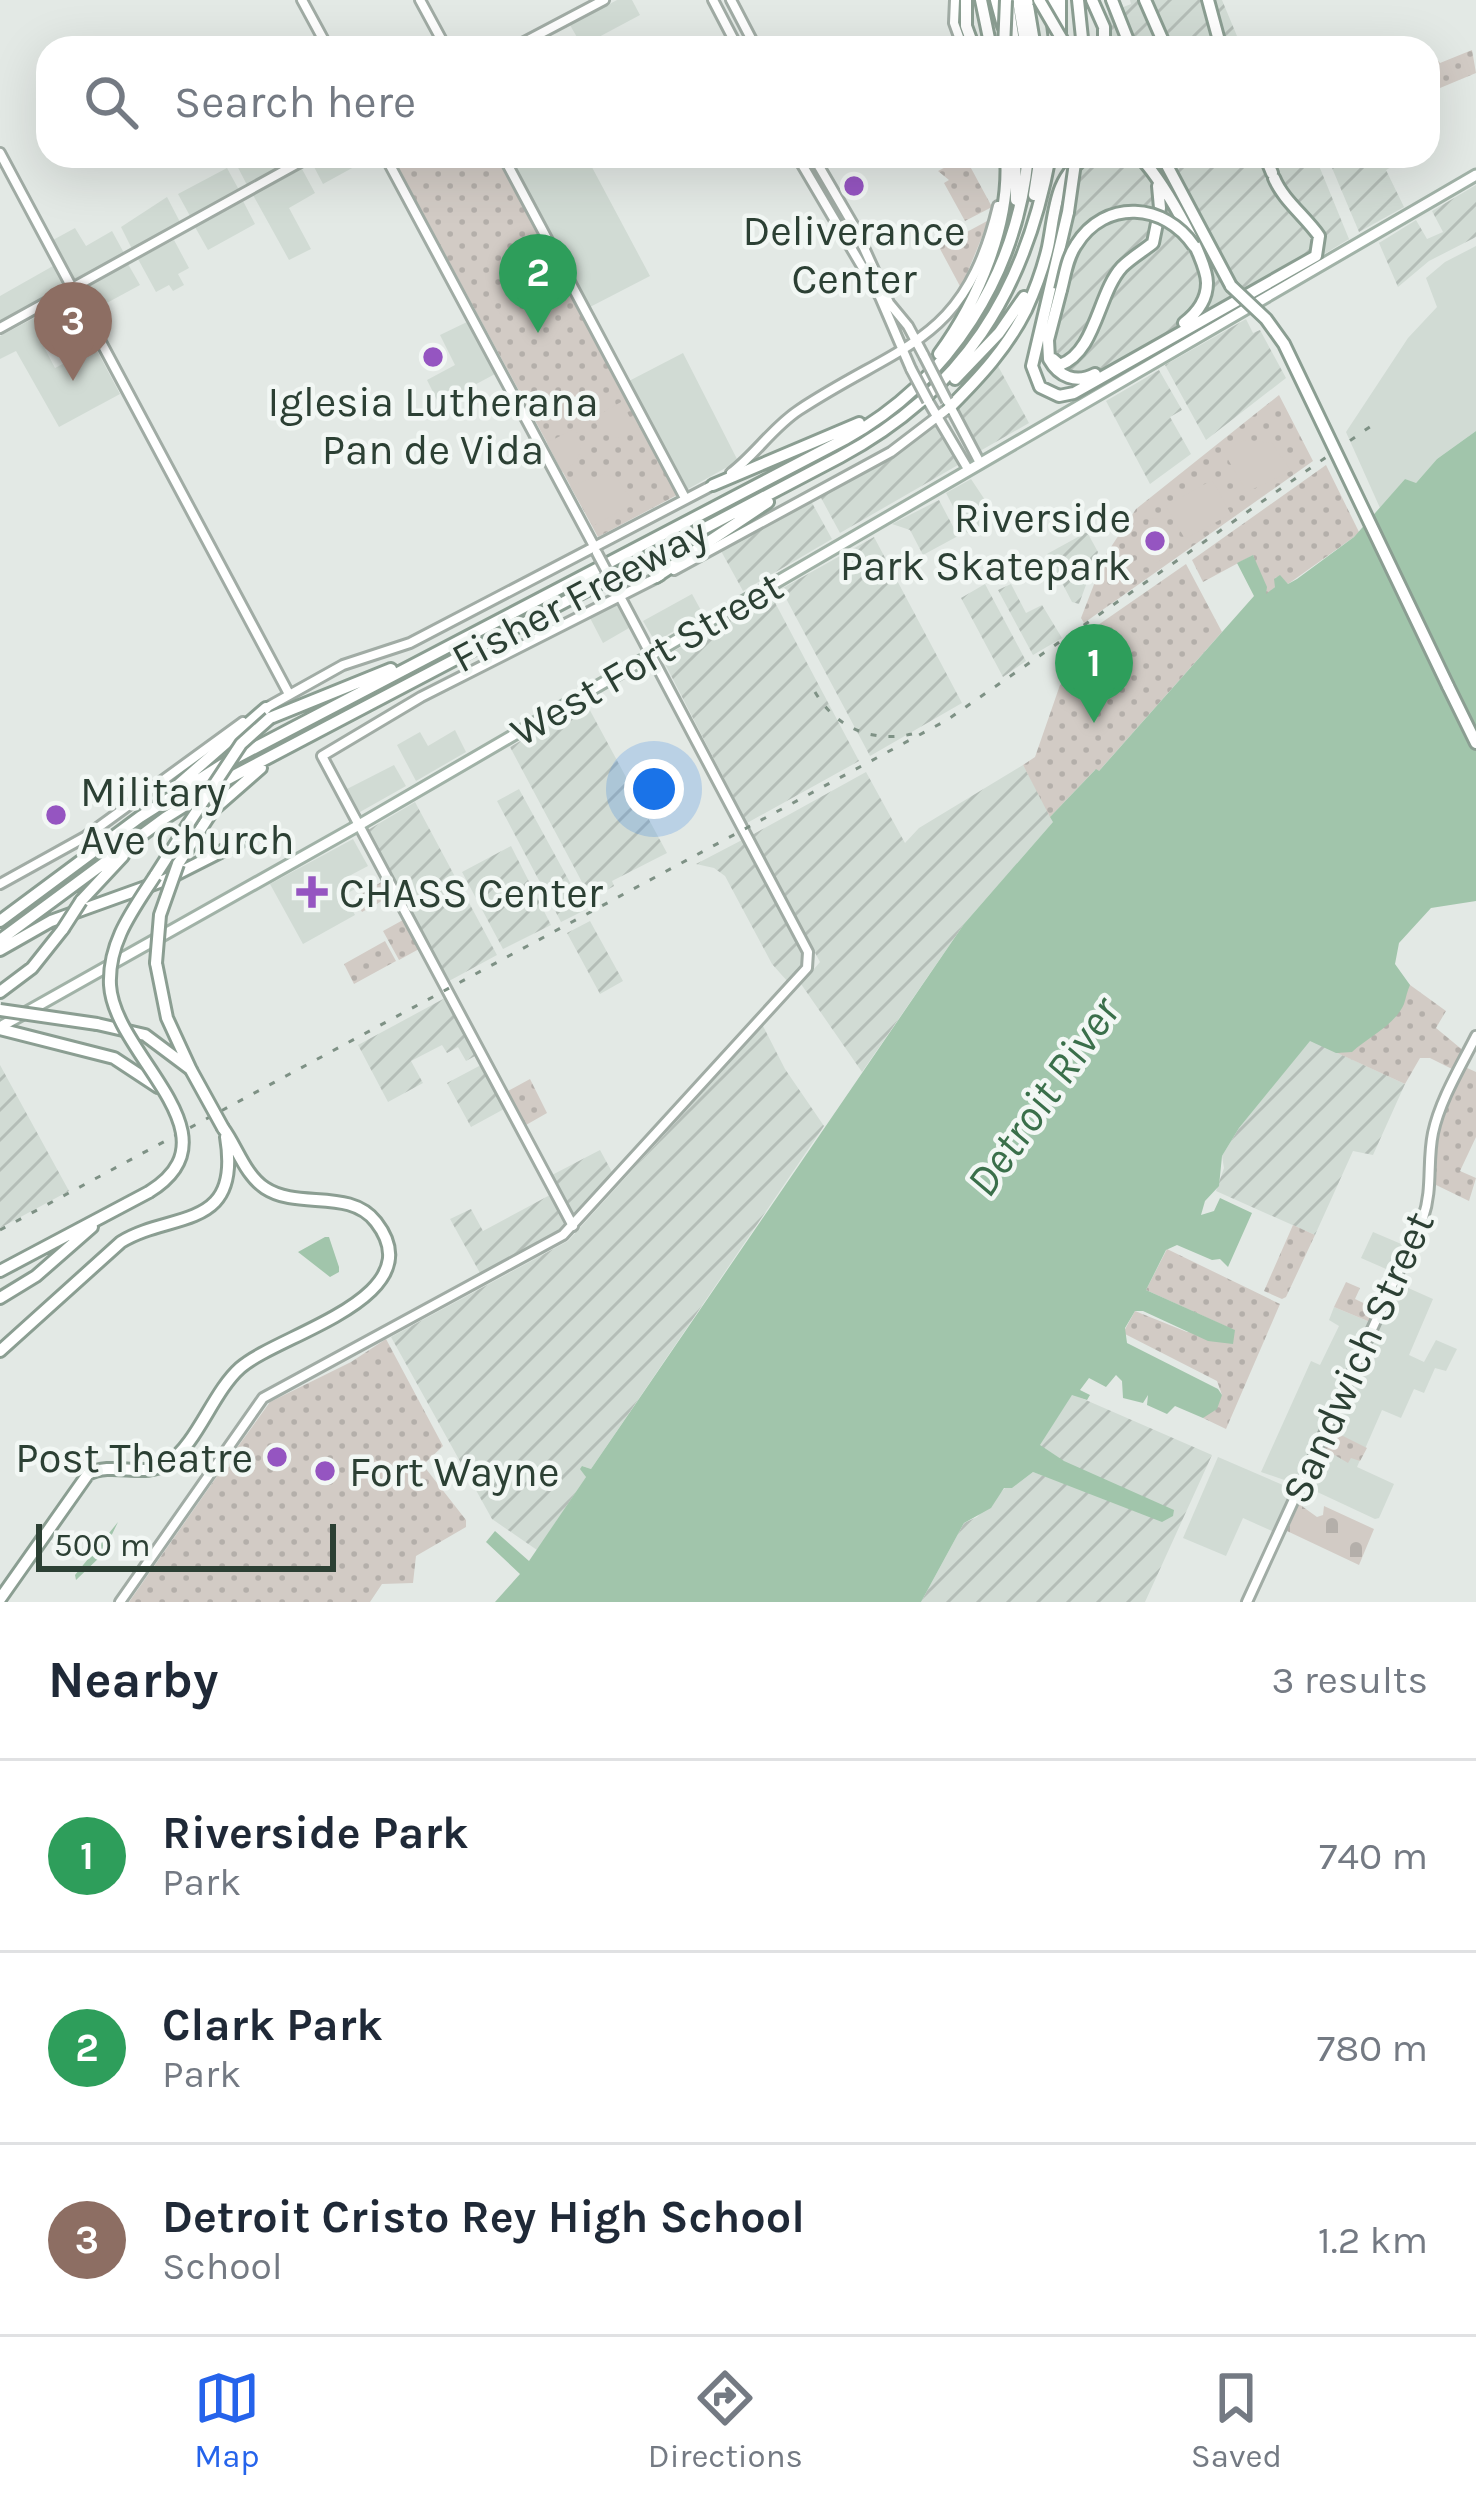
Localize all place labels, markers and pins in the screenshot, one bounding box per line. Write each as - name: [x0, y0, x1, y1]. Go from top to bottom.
- marker: Deliverance Center: [841, 173, 867, 199]
- place label: Deliverance Center: [742, 206, 966, 304]
- pin: 2: [499, 234, 577, 333]
- pin: 3: [34, 282, 112, 381]
- marker: Iglesia Lutherana Pan de Vida: [420, 344, 446, 370]
- place label: Iglesia Lutherana Pan de Vida: [267, 377, 599, 475]
- place label: Riverside Park Skatepark: [840, 493, 1131, 591]
- marker: Riverside Park Skatepark: [1142, 528, 1168, 554]
- pin: 1: [1055, 624, 1133, 723]
- place label: Military Ave Church: [80, 767, 295, 865]
- marker: Military Ave Church: [43, 802, 69, 828]
- place label: CHASS Center: [339, 868, 604, 918]
- marker: CHASS Center: [296, 876, 328, 908]
- place label: Post Theatre: [15, 1433, 253, 1483]
- marker: Post Theatre: [264, 1444, 290, 1470]
- place label: Fort Wayne: [349, 1447, 560, 1497]
- marker: Fort Wayne: [312, 1458, 338, 1484]

